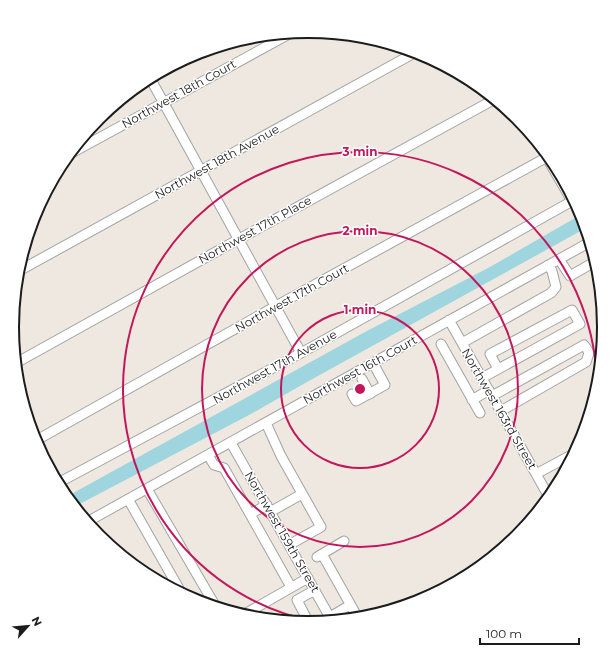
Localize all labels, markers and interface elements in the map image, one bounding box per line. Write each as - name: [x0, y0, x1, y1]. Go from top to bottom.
- street label: Northwest 18th Court: [119, 56, 239, 131]
- street label: Northwest 18th Avenue: [152, 121, 282, 202]
- text: 3 min: [342, 144, 378, 159]
- street label: Northwest 17th Place: [196, 192, 314, 267]
- text: 2 min: [343, 223, 377, 238]
- street label: Northwest 17th Court: [232, 260, 351, 335]
- text: 1 min: [344, 302, 376, 317]
- street label: Northwest 17th Avenue: [210, 326, 339, 407]
- street label: Northwest 16th Court: [300, 332, 420, 407]
- street label: Northwest 163rd Street: [459, 346, 540, 472]
- centre of rings: [353, 382, 367, 396]
- street label: Northwest 159th Street: [242, 468, 323, 595]
- north arrow: [8, 606, 48, 646]
- text: N: [29, 614, 45, 629]
- scale bar: [480, 620, 579, 646]
- text: 100 m: [486, 626, 522, 641]

